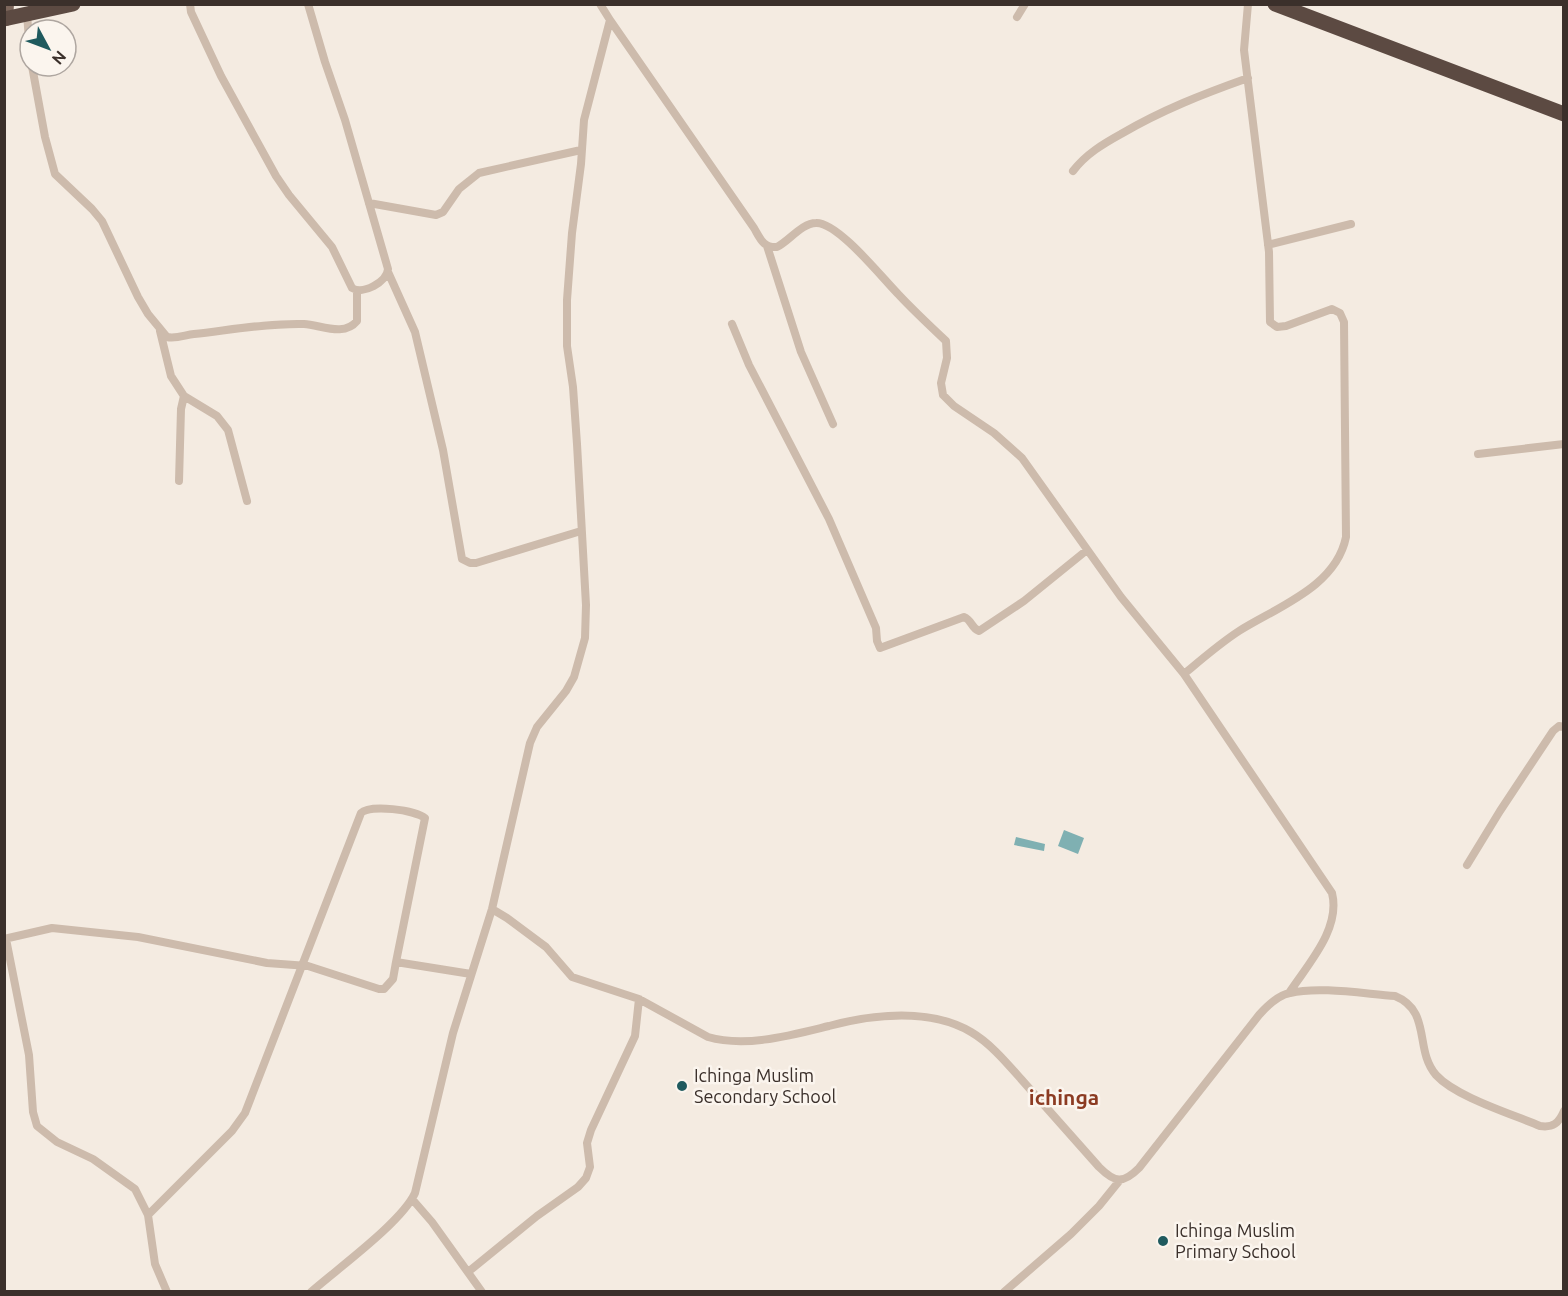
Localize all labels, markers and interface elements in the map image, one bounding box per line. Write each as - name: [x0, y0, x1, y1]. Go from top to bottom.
- north arrow: [18, 18, 78, 78]
- text: N: [49, 47, 70, 68]
- place label: Ichinga Muslim Secondary School: [694, 1065, 836, 1106]
- marker: Ichinga Muslim Secondary School: [675, 1079, 689, 1093]
- district label: ichinga: [1029, 1085, 1099, 1109]
- place label: Ichinga Muslim Primary School: [1175, 1220, 1296, 1261]
- marker: Ichinga Muslim Primary School: [1156, 1234, 1170, 1248]

